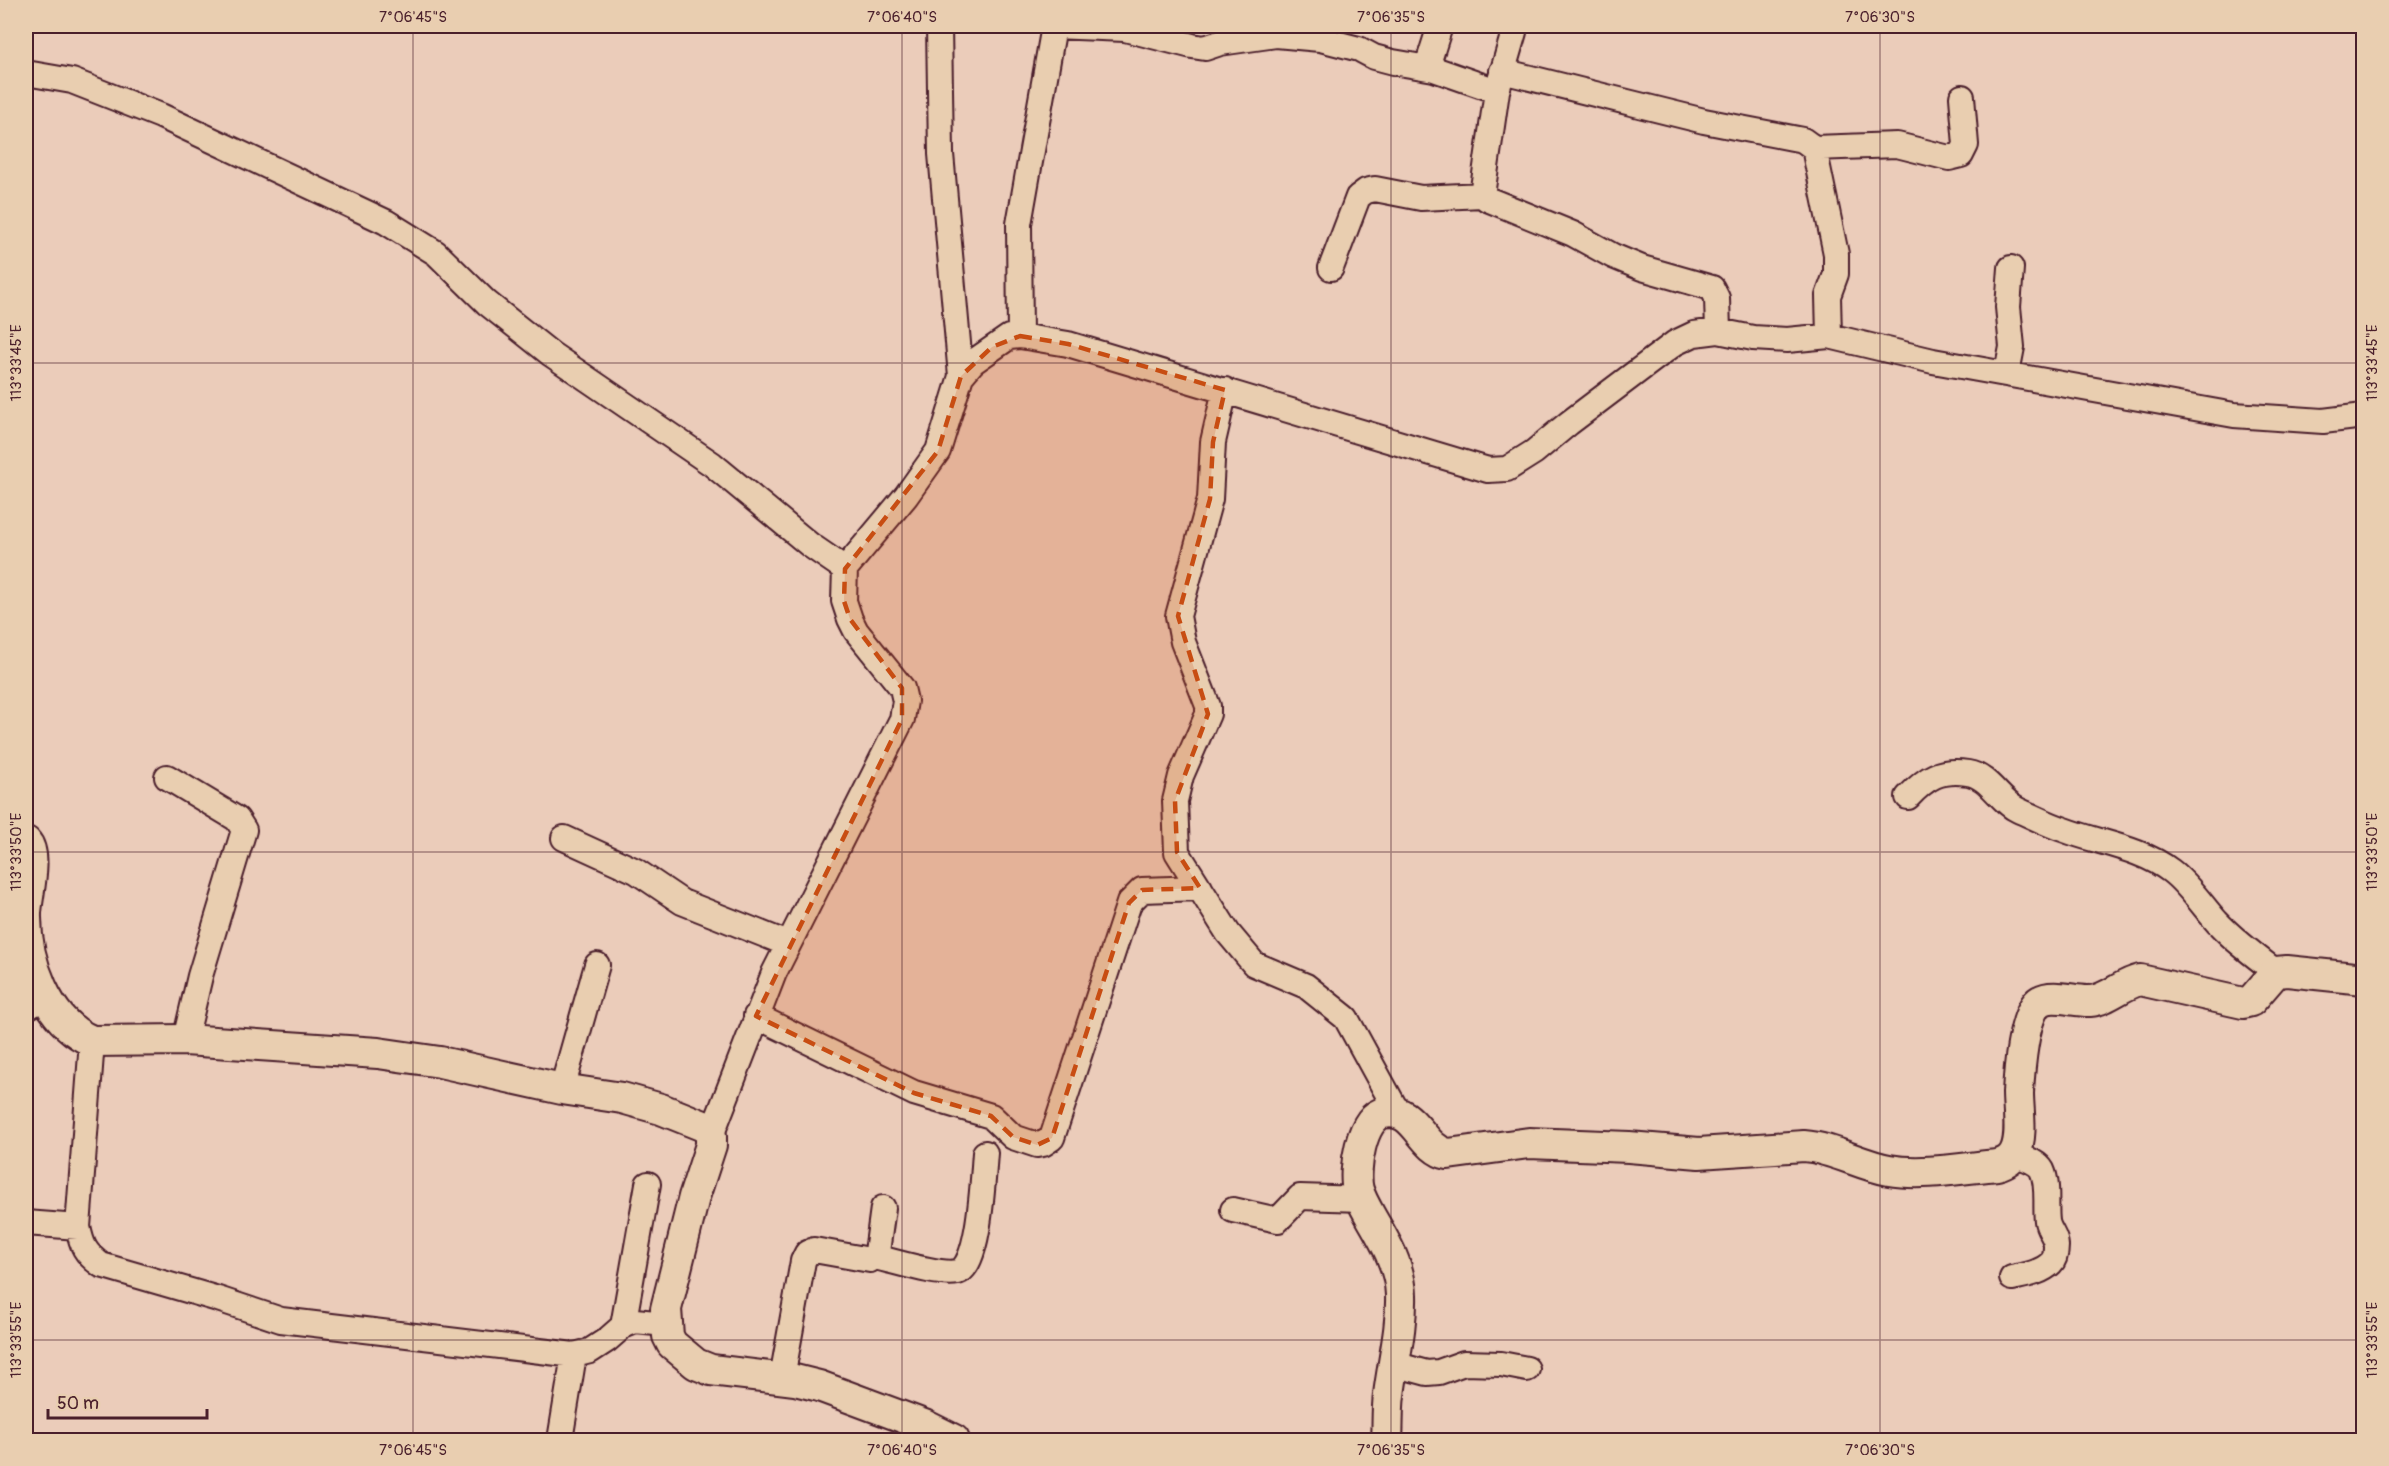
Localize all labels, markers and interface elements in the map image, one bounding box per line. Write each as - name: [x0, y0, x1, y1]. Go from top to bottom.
- text: 7°06'45"S: [379, 8, 447, 27]
- text: 7°06'40"S: [867, 8, 937, 27]
- text: 7°06'35"S: [1357, 8, 1425, 27]
- text: 7°06'30"S: [1845, 8, 1915, 27]
- text: 113°33'45"E: [7, 324, 26, 402]
- text: 113°33'45"E: [2363, 324, 2382, 402]
- text: 113°33'50"E: [7, 812, 26, 891]
- text: 113°33'50"E: [2363, 812, 2382, 891]
- text: 113°33'55"E: [7, 1302, 26, 1378]
- text: 113°33'55"E: [2363, 1302, 2382, 1378]
- scale bar: [48, 1382, 207, 1420]
- text: 50 m: [57, 1392, 99, 1415]
- text: 7°06'45"S: [379, 1441, 447, 1460]
- text: 7°06'40"S: [867, 1441, 937, 1460]
- text: 7°06'35"S: [1357, 1441, 1425, 1460]
- text: 7°06'30"S: [1845, 1441, 1915, 1460]

